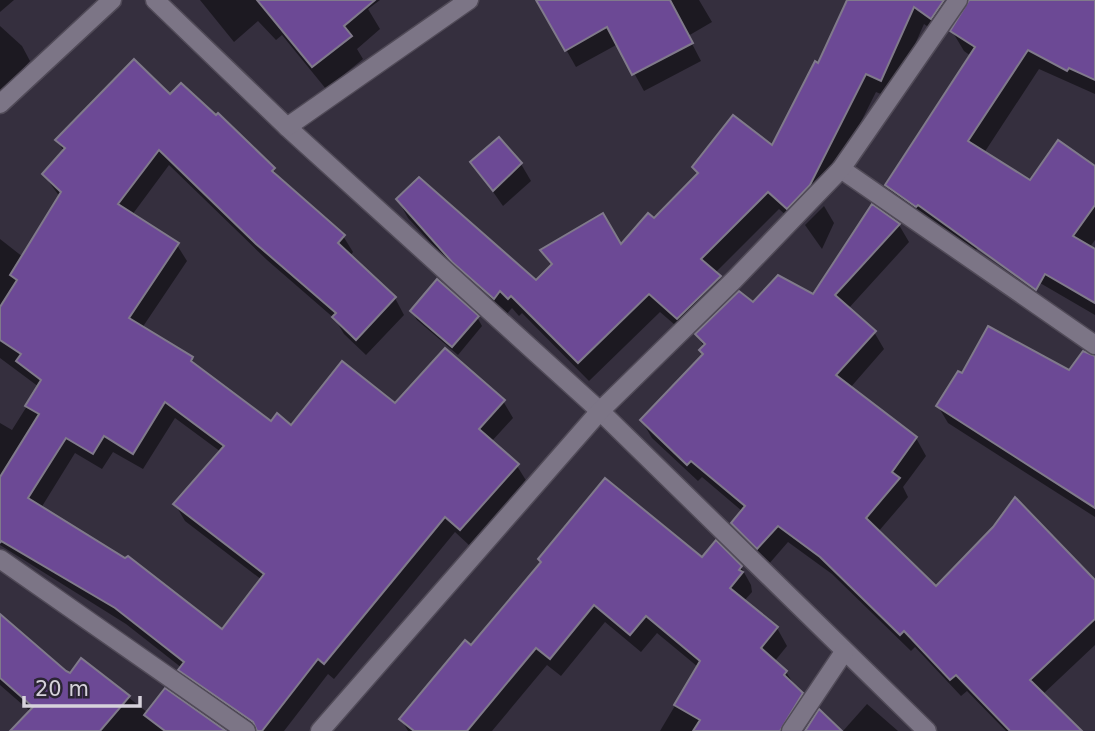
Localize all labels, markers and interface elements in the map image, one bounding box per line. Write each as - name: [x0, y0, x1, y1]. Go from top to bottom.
- scale bar: [24, 664, 140, 708]
- text: 20 m: [35, 677, 89, 701]

